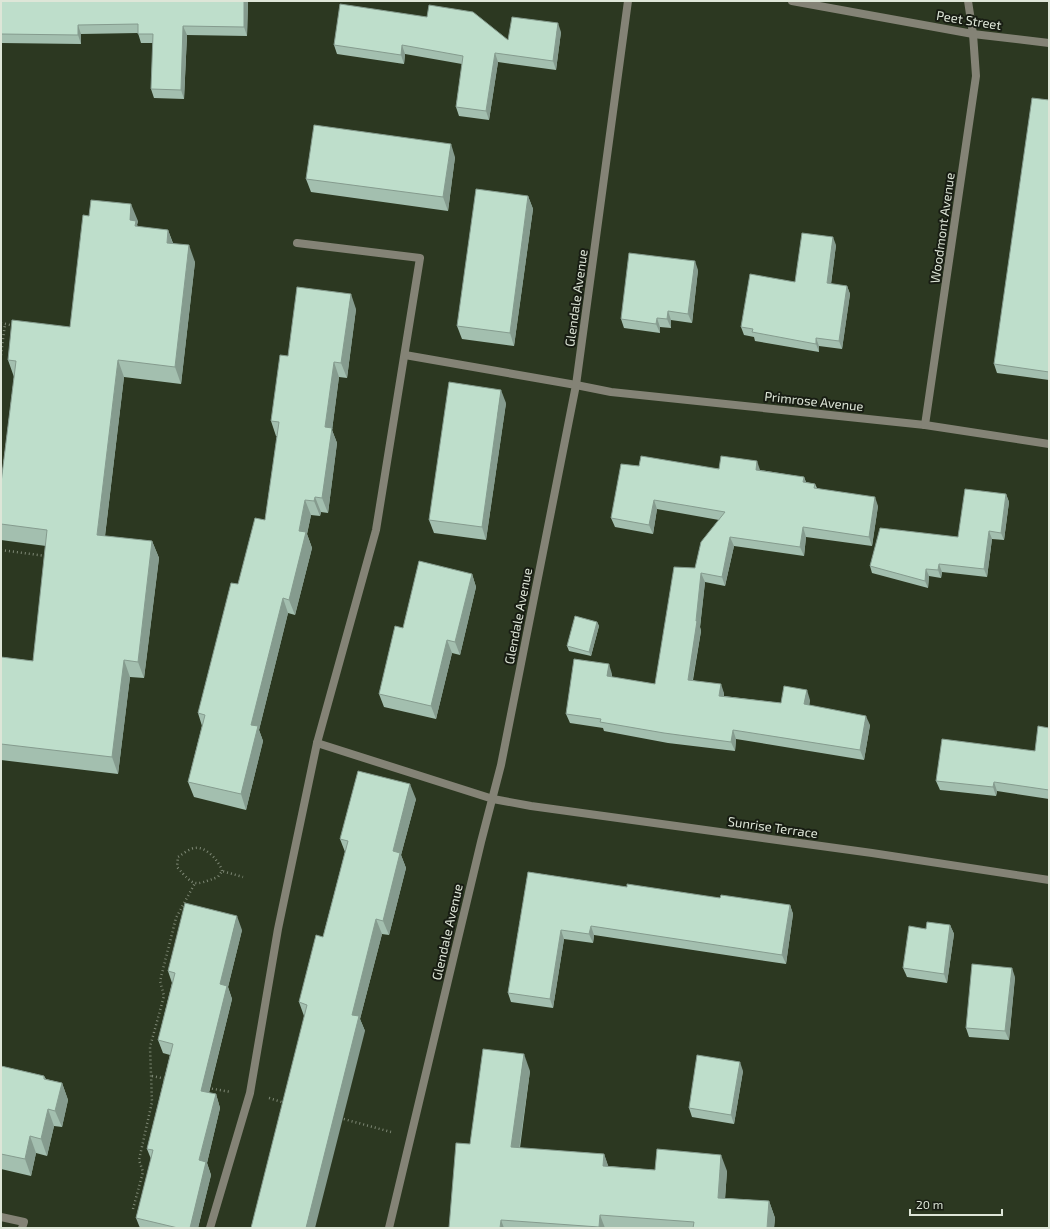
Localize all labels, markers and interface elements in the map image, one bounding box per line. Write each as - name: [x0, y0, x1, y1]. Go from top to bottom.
- street label: Peet Street: [935, 7, 1003, 33]
- street label: Woodmont Avenue: [926, 172, 958, 284]
- street label: Glendale Avenue: [561, 248, 591, 348]
- street label: Primrose Avenue: [764, 388, 864, 414]
- street label: Glendale Avenue: [501, 566, 535, 666]
- street label: Sunrise Terrace: [727, 813, 819, 841]
- street label: Glendale Avenue: [428, 882, 466, 982]
- scale bar: [910, 1191, 1002, 1217]
- text: 20 m: [916, 1197, 943, 1211]

